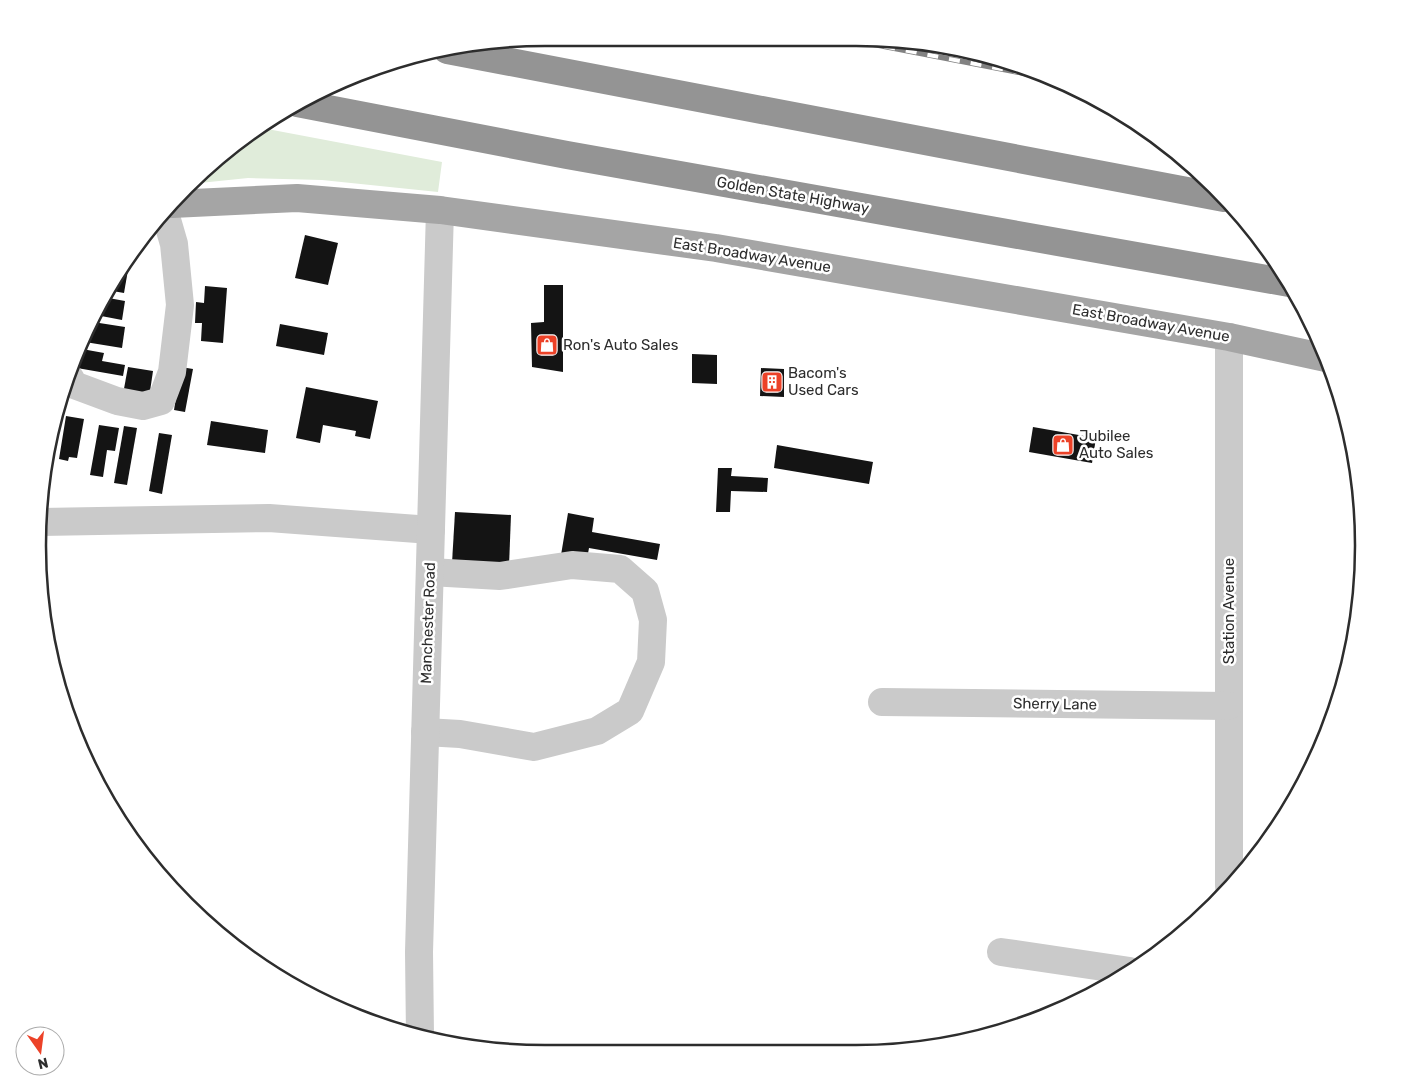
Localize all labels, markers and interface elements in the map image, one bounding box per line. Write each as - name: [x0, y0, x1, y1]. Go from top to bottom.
- street label: Golden State Highway: [715, 173, 871, 217]
- street label: East Broadway Avenue: [672, 234, 832, 276]
- street label: East Broadway Avenue: [1071, 300, 1231, 346]
- shop icon: Ron's Auto Sales: [535, 333, 559, 357]
- place label: Ron's Auto Sales: [563, 336, 679, 354]
- place label: Bacom's Used Cars: [788, 364, 859, 399]
- building icon: Bacom's Used Cars: [760, 370, 784, 394]
- place label: Jubilee Auto Sales: [1079, 427, 1154, 462]
- shop icon: Jubilee Auto Sales: [1051, 433, 1075, 457]
- street label: Station Avenue: [1220, 558, 1238, 664]
- street label: Manchester Road: [417, 562, 439, 684]
- street label: Sherry Lane: [1013, 694, 1097, 714]
- north arrow: [15, 1026, 65, 1076]
- text: N: [36, 1054, 50, 1073]

